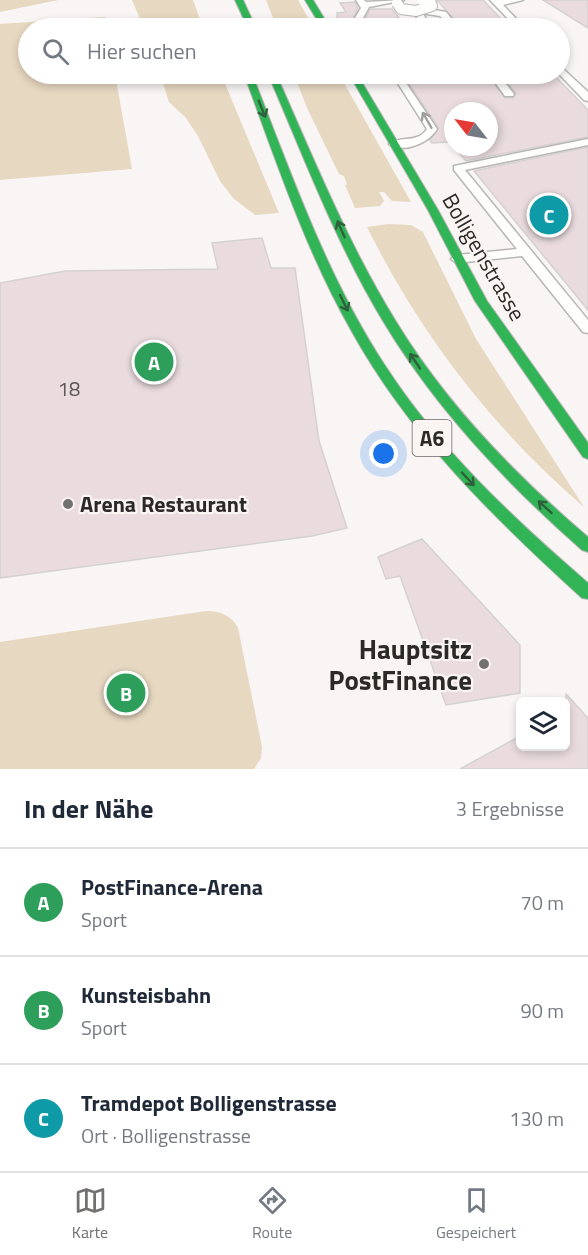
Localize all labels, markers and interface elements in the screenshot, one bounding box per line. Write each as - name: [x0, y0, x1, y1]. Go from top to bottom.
- search box: [18, 18, 570, 84]
- text: Hier suchen: [87, 34, 196, 68]
- icon: search: [39, 35, 72, 68]
- one-way arrow: [257, 100, 268, 118]
- north arrow: [444, 102, 498, 156]
- one-way arrow: [421, 111, 432, 129]
- street label: Bolligenstrasse: [434, 187, 534, 327]
- pin: C: [530, 192, 568, 238]
- one-way arrow: [335, 221, 346, 239]
- one-way arrow: [338, 293, 350, 311]
- pin: A: [134, 340, 174, 385]
- one-way arrow: [409, 354, 421, 370]
- house number: 18: [58, 373, 80, 404]
- road number: A6: [412, 420, 452, 456]
- your location: [369, 439, 398, 468]
- one-way arrow: [460, 471, 475, 486]
- place label: Arena Restaurant: [80, 487, 247, 521]
- marker: Arena Restaurant: [61, 497, 75, 511]
- one-way arrow: [537, 500, 552, 514]
- place label: Hauptsitz PostFinance: [328, 628, 472, 700]
- marker: Hauptsitz PostFinance: [477, 657, 491, 671]
- pin: B: [106, 670, 146, 716]
- map controls: [516, 697, 570, 751]
- button: layers: [516, 697, 570, 751]
- text: In der Nähe: [24, 789, 153, 828]
- text: 3 Ergebnisse: [456, 793, 564, 824]
- text: PostFinance-Arena: [81, 870, 263, 904]
- text: A: [37, 887, 50, 918]
- text: 70 m: [520, 887, 564, 918]
- text: Sport: [81, 904, 127, 935]
- text: Kunsteisbahn: [81, 978, 211, 1012]
- text: B: [37, 995, 50, 1026]
- text: 90 m: [520, 995, 564, 1026]
- text: Sport: [81, 1012, 127, 1043]
- text: Tramdepot Bolligenstrasse: [81, 1086, 337, 1120]
- text: C: [38, 1103, 49, 1134]
- text: 130 m: [509, 1103, 564, 1134]
- text: Ort · Bolligenstrasse: [81, 1120, 251, 1151]
- tab: Karte: [72, 1184, 108, 1244]
- tab: Route: [252, 1184, 292, 1244]
- tab: Gespeichert: [436, 1184, 516, 1244]

